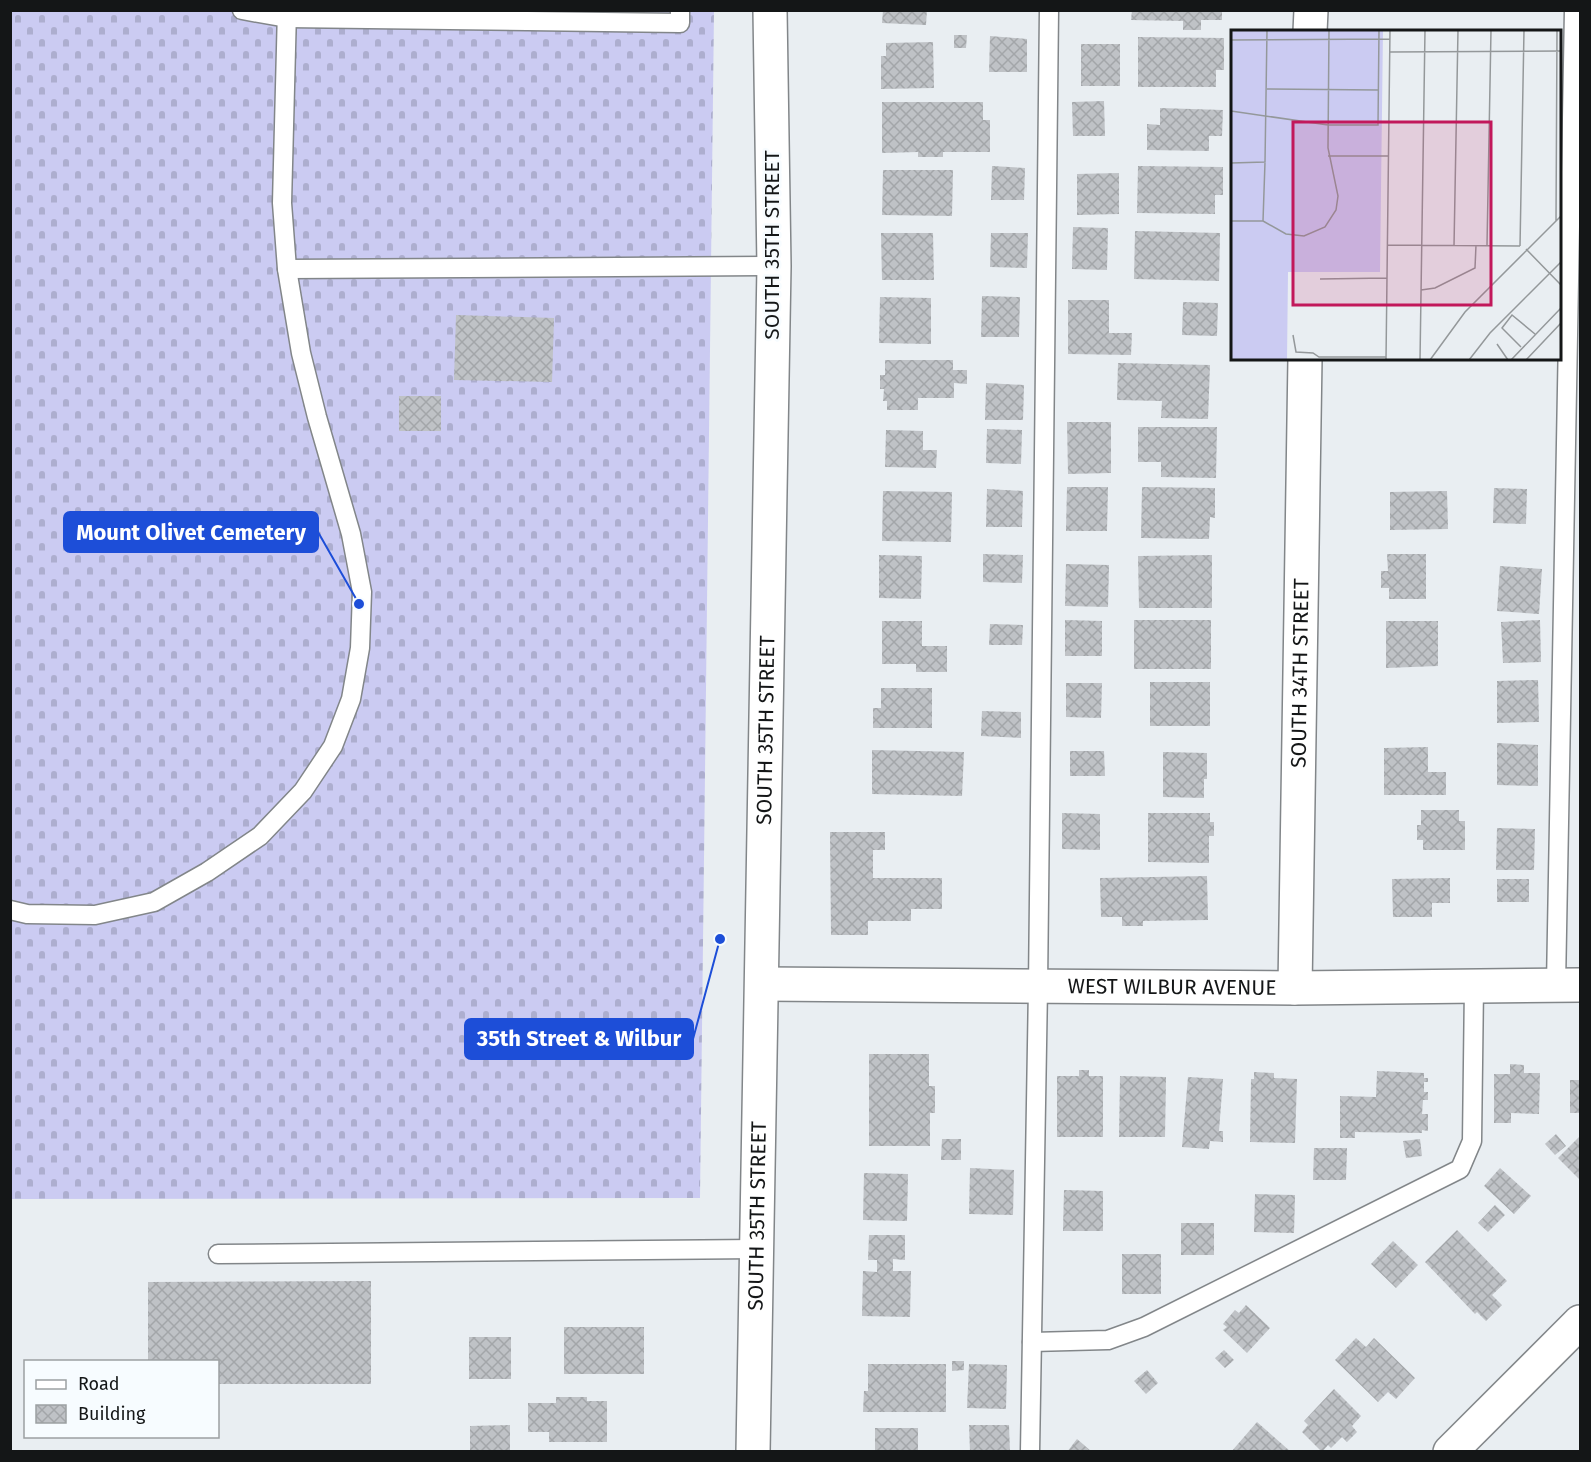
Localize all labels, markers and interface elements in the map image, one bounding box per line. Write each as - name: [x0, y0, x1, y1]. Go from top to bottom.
- inset map: [1231, 30, 1561, 360]
- street label: SOUTH 35TH STREET: [759, 150, 785, 340]
- callout: Mount Olivet Cemetery: [64, 512, 318, 552]
- text: Mount Olivet Cemetery: [76, 519, 306, 546]
- street label: SOUTH 34TH STREET: [1285, 578, 1315, 768]
- street label: SOUTH 35TH STREET: [751, 635, 780, 825]
- street label: WEST WILBUR AVENUE: [1067, 973, 1277, 1001]
- callout: 35th Street & Wilbur: [465, 1019, 693, 1059]
- text: 35th Street & Wilbur: [476, 1025, 681, 1052]
- street label: SOUTH 35TH STREET: [743, 1121, 772, 1311]
- legend: [24, 1360, 219, 1438]
- text: Road: [78, 1373, 120, 1395]
- text: Building: [78, 1403, 146, 1425]

